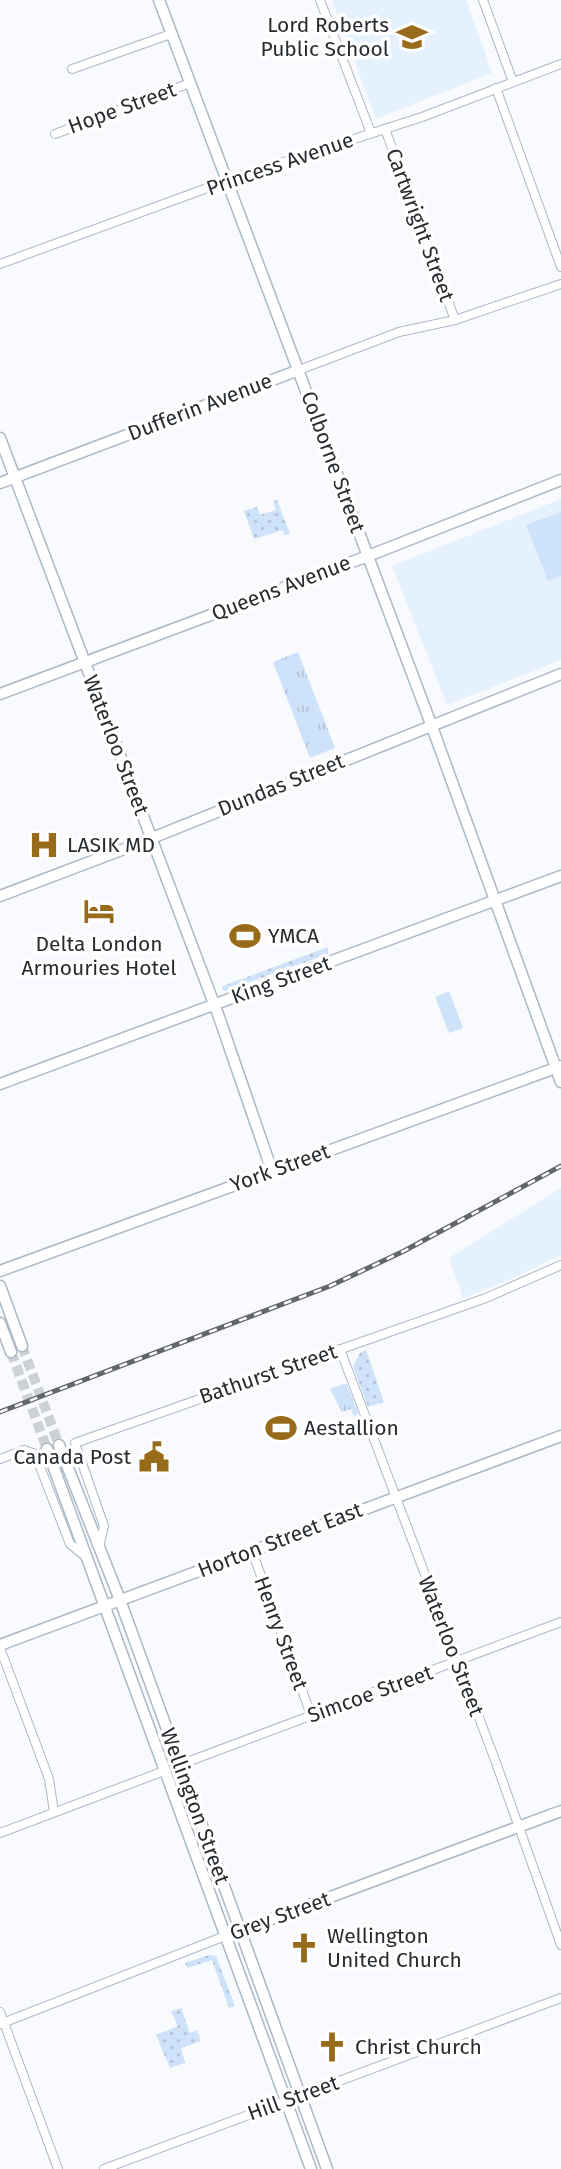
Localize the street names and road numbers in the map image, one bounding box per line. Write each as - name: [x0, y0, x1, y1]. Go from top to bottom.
- street label: Hope Street: [64, 76, 180, 140]
- street label: Princess Avenue: [203, 127, 357, 201]
- street label: Cartwright Street: [380, 145, 460, 306]
- street label: Dufferin Avenue: [124, 368, 276, 446]
- street label: Colborne Street: [295, 388, 371, 537]
- street label: Queens Avenue: [208, 550, 354, 626]
- street label: Waterloo Street: [77, 671, 155, 819]
- street label: Dundas Street: [214, 748, 348, 822]
- street label: King Street: [228, 950, 335, 1010]
- street label: York Street: [227, 1138, 334, 1198]
- street label: Bathurst Street: [196, 1338, 341, 1410]
- street label: Horton Street East: [194, 1497, 366, 1583]
- street label: Waterloo Street: [412, 1572, 490, 1720]
- street label: Henry Street: [248, 1573, 314, 1694]
- street label: Simcoe Street: [304, 1659, 436, 1729]
- street label: Wellington Street: [155, 1724, 235, 1888]
- street label: Grey Street: [226, 1886, 334, 1946]
- street label: Hill Street: [244, 2069, 342, 2126]

